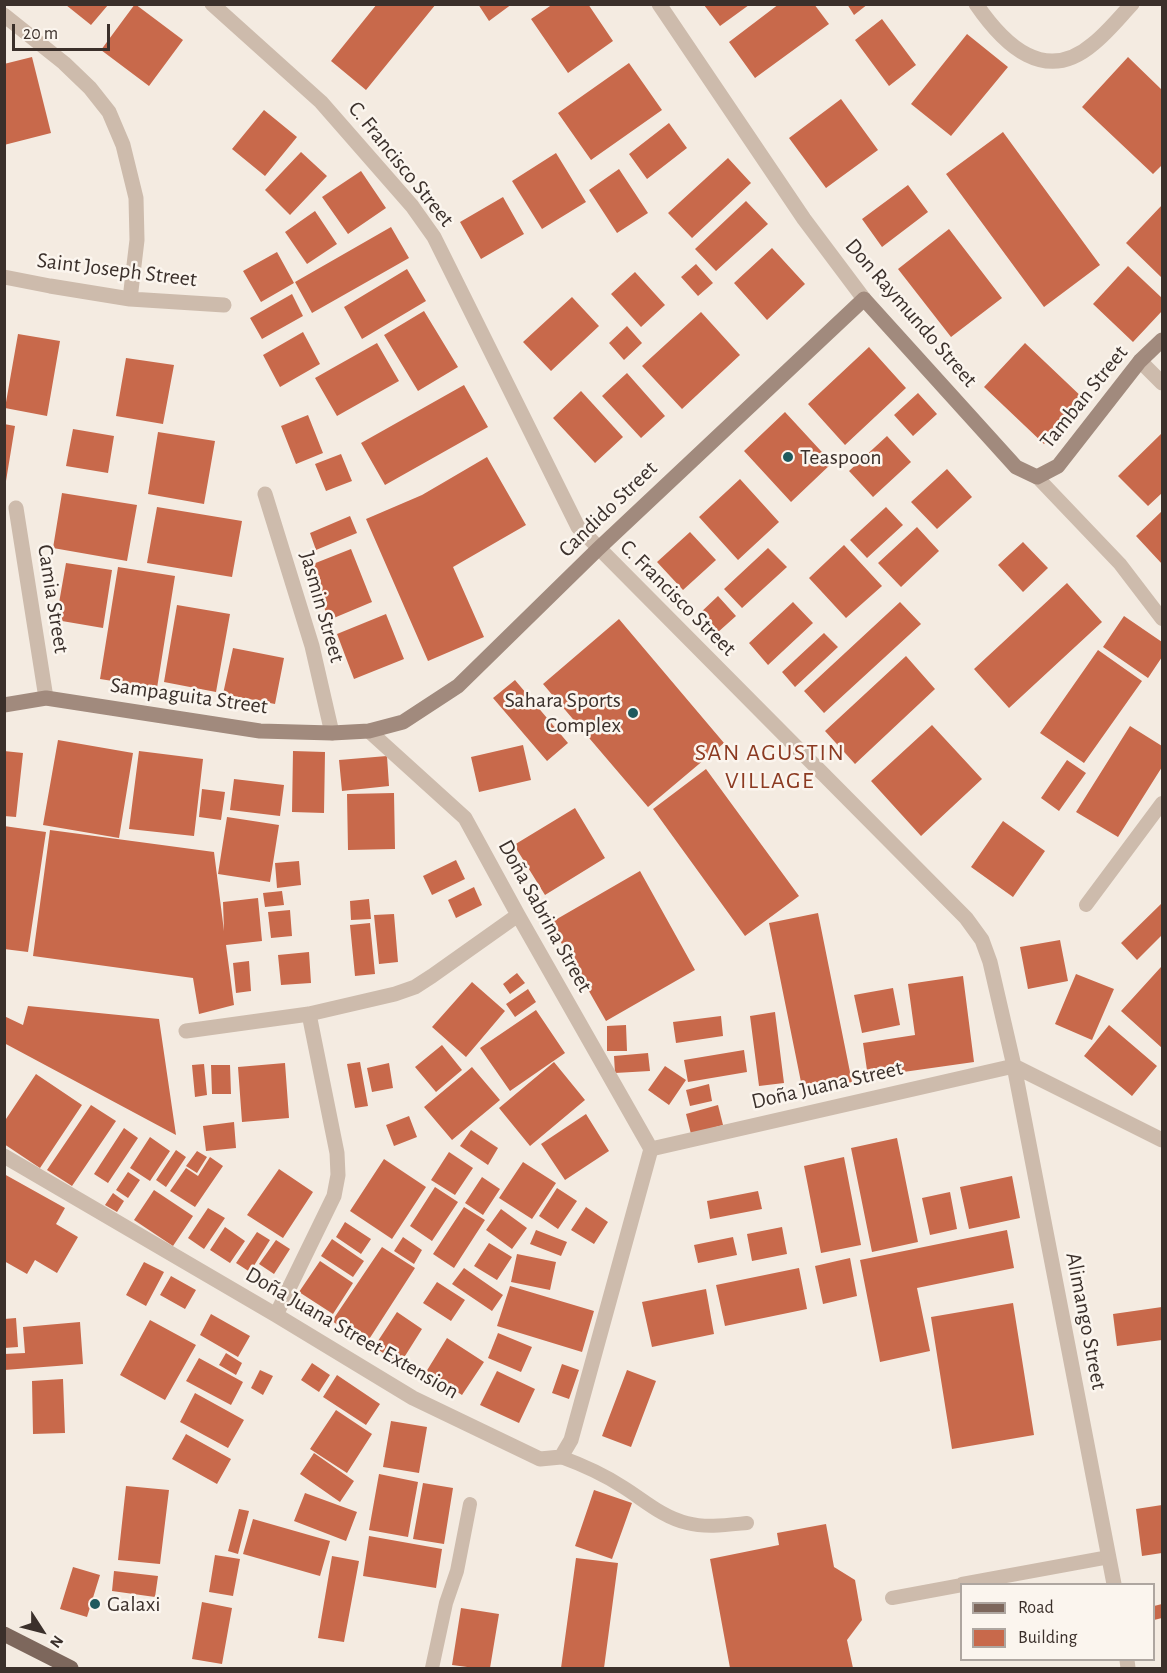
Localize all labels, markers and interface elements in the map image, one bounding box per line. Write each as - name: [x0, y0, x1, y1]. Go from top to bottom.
- scale bar: [15, 12, 112, 50]
- text: 20 m: [23, 25, 58, 43]
- street label: C. Francisco Street: [342, 96, 460, 232]
- street label: Don Raymundo Street: [839, 233, 983, 393]
- street label: Saint Joseph Street: [36, 247, 198, 293]
- street label: Tamban Street: [1034, 340, 1134, 454]
- place label: Teaspoon: [800, 444, 882, 470]
- marker: Teaspoon: [781, 450, 795, 464]
- street label: Candido Street: [553, 455, 663, 563]
- street label: C. Francisco Street: [614, 534, 742, 662]
- street label: Camia Street: [31, 543, 75, 655]
- street label: Jasmin Street: [294, 548, 350, 666]
- street label: Sampaguita Street: [109, 672, 269, 720]
- place label: Sahara Sports Complex: [504, 687, 621, 738]
- marker: Sahara Sports Complex: [626, 706, 640, 720]
- district label: SAN AGUSTIN VILLAGE: [695, 739, 845, 795]
- street label: Doña Sabrina Street: [492, 835, 598, 997]
- street label: Doña Juana Street: [749, 1055, 905, 1115]
- street label: Alimango Street: [1060, 1250, 1112, 1392]
- street label: Doña Juana Street Extension: [241, 1261, 463, 1405]
- legend: [960, 1583, 1155, 1661]
- place label: Galaxi: [107, 1591, 161, 1617]
- marker: Galaxi: [88, 1597, 102, 1611]
- text: Road: [1018, 1599, 1054, 1617]
- north arrow: [12, 1601, 72, 1661]
- text: Building: [1018, 1629, 1077, 1647]
- text: N: [47, 1632, 66, 1651]

